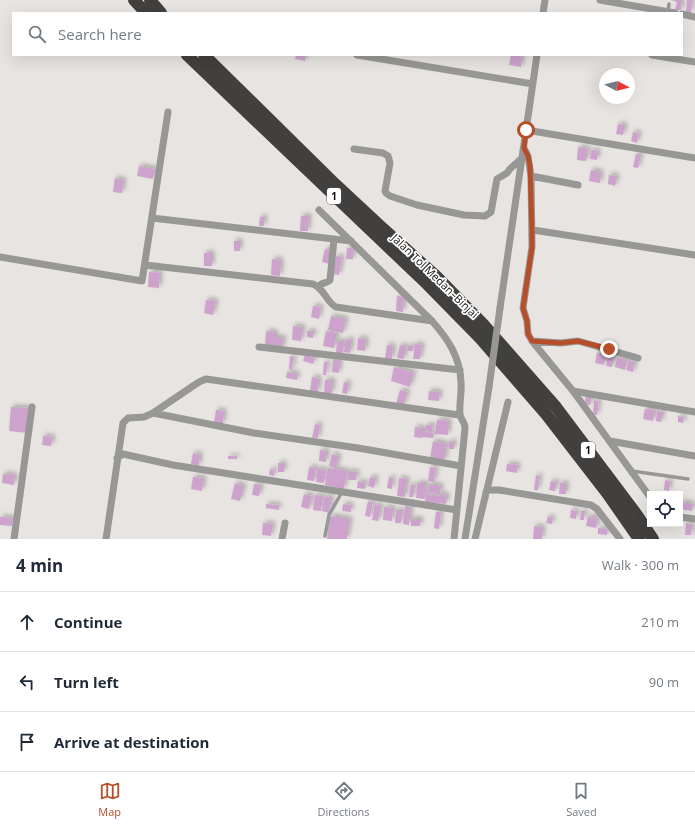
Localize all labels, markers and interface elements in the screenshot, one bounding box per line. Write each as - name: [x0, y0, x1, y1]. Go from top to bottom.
- search box: [12, 12, 683, 56]
- icon: search: [26, 23, 48, 45]
- text: Search here: [58, 24, 142, 44]
- north arrow: [599, 68, 635, 104]
- route start: [517, 121, 535, 139]
- road number: 1: [327, 188, 341, 204]
- street label: Jalan Tol Medan–Binjai: [388, 229, 482, 321]
- route end: [600, 340, 618, 358]
- road number: 1: [581, 442, 595, 458]
- map controls: [647, 491, 683, 527]
- button: locate: [647, 491, 683, 527]
- text: 4 min: [16, 554, 63, 577]
- text: Walk · 300 m: [602, 556, 679, 574]
- icon: ahead: [16, 611, 38, 633]
- text: Continue: [54, 612, 122, 632]
- text: 210 m: [641, 613, 679, 631]
- icon: left: [16, 671, 38, 693]
- text: Turn left: [54, 672, 119, 692]
- text: 90 m: [649, 673, 679, 691]
- icon: arrive: [16, 731, 38, 753]
- text: Arrive at destination: [54, 732, 209, 752]
- tab: Map: [98, 780, 121, 819]
- tab: Directions: [318, 780, 370, 819]
- tab: Saved: [566, 780, 597, 819]

